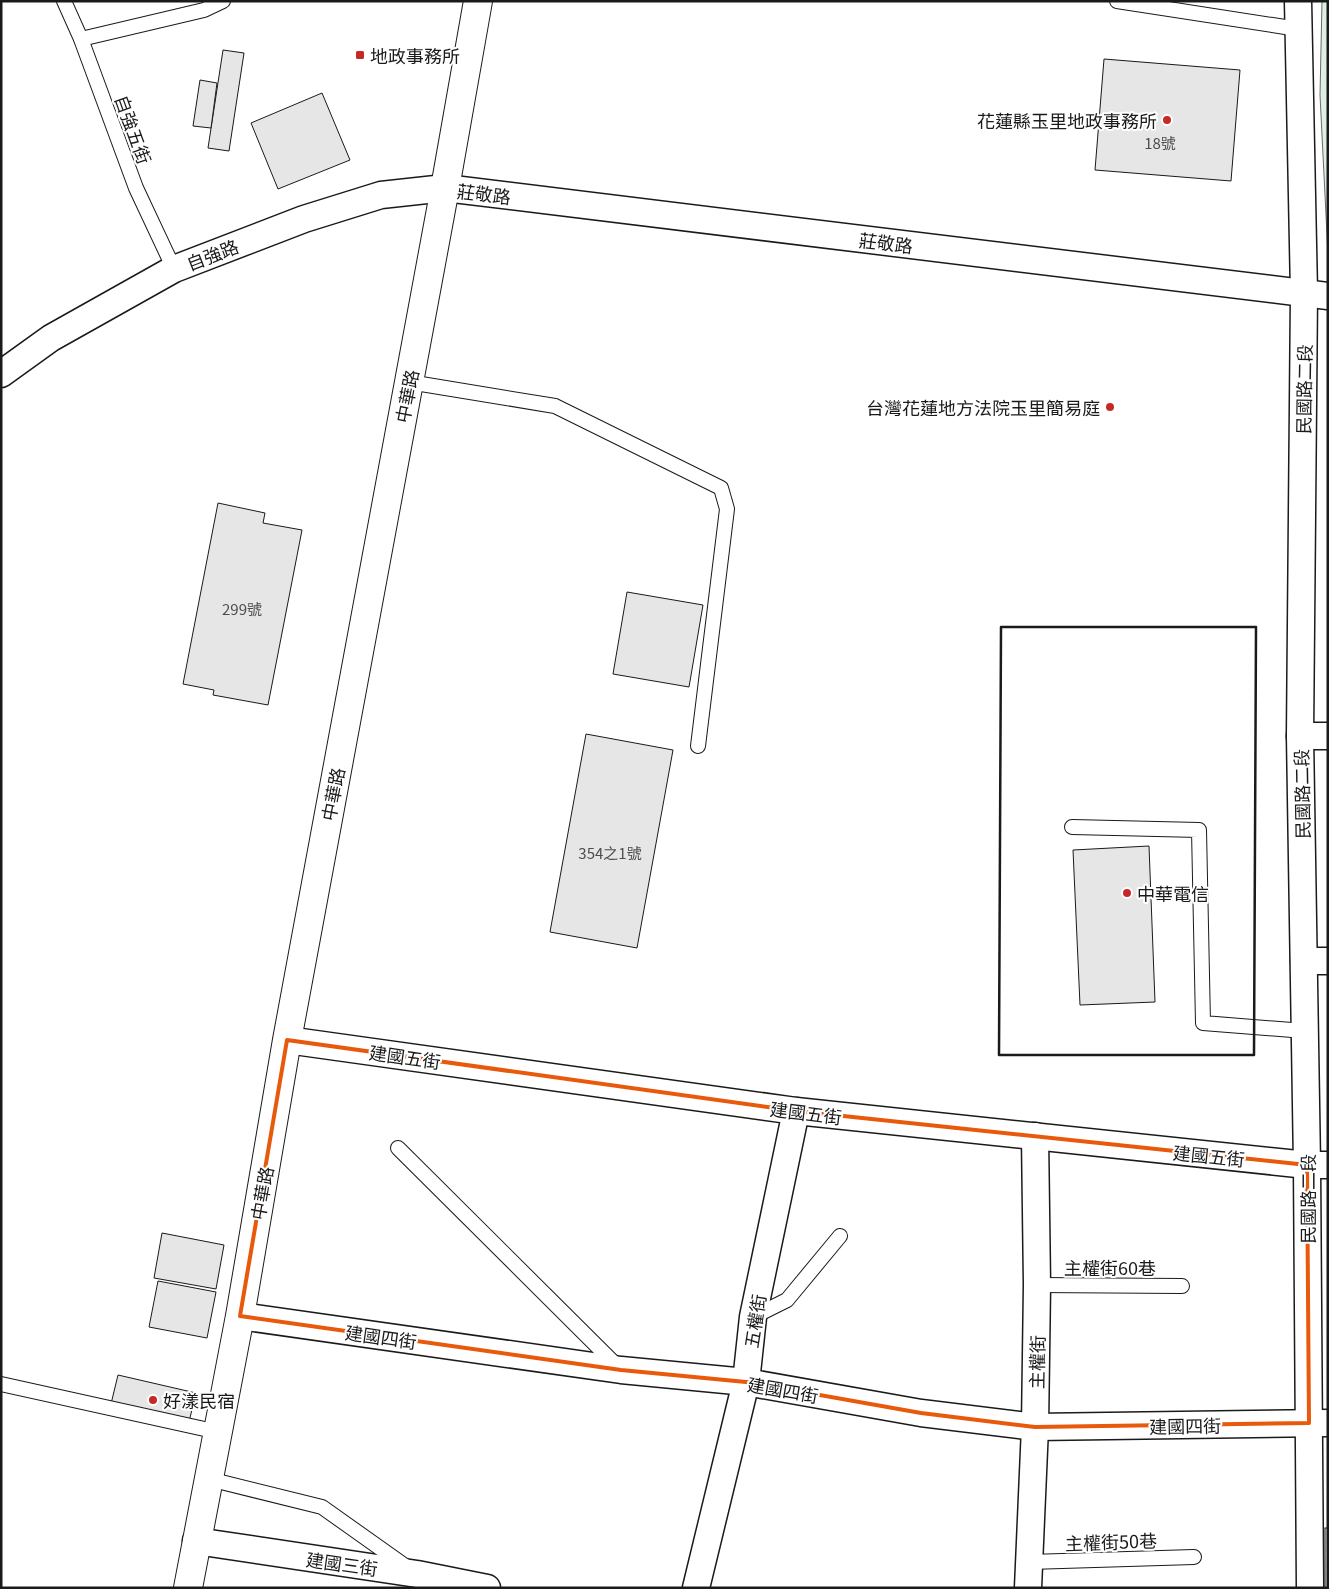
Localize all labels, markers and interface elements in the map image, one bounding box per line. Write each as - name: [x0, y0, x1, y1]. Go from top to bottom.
- place label: 地政事務所: [370, 42, 460, 68]
- marker: 地政事務所: [354, 49, 366, 61]
- street label: 自強五街: [109, 91, 159, 167]
- place label: 花蓮縣玉里地政事務所: [977, 107, 1157, 133]
- marker: 花蓮縣玉里地政事務所: [1161, 114, 1173, 126]
- house number: 18號: [1144, 132, 1176, 153]
- street label: 莊敬路: [456, 177, 512, 209]
- street label: 莊敬路: [858, 226, 914, 258]
- street label: 自強路: [182, 232, 242, 276]
- street label: 民國路二段: [1289, 344, 1317, 434]
- street label: 中華路: [388, 367, 424, 425]
- place label: 台灣花蓮地方法院玉里簡易庭: [866, 394, 1100, 420]
- marker: 台灣花蓮地方法院玉里簡易庭: [1104, 401, 1116, 413]
- house number: 299號: [222, 598, 262, 619]
- street label: 民國路二段: [1287, 749, 1315, 839]
- street label: 中華路: [314, 765, 350, 823]
- house number: 354之1號: [578, 842, 642, 863]
- place label: 中華電信: [1137, 880, 1209, 906]
- marker: 中華電信: [1121, 887, 1133, 899]
- street label: 建國五街: [368, 1038, 442, 1074]
- street label: 建國五街: [769, 1095, 843, 1129]
- street label: 建國五街: [1172, 1138, 1246, 1172]
- street label: 民國路二段: [1294, 1154, 1320, 1244]
- street label: 中華路: [244, 1164, 278, 1222]
- street label: 主權街60巷: [1064, 1254, 1156, 1280]
- street label: 五權街: [737, 1292, 771, 1350]
- street label: 建國四街: [344, 1318, 418, 1354]
- street label: 主權街: [1023, 1335, 1049, 1389]
- street label: 建國四街: [745, 1370, 821, 1408]
- place label: 好漾民宿: [163, 1387, 235, 1413]
- marker: 好漾民宿: [147, 1394, 159, 1406]
- street label: 建國四街: [1149, 1411, 1221, 1439]
- street label: 主權街50巷: [1065, 1526, 1157, 1556]
- street label: 建國三街: [305, 1545, 379, 1581]

